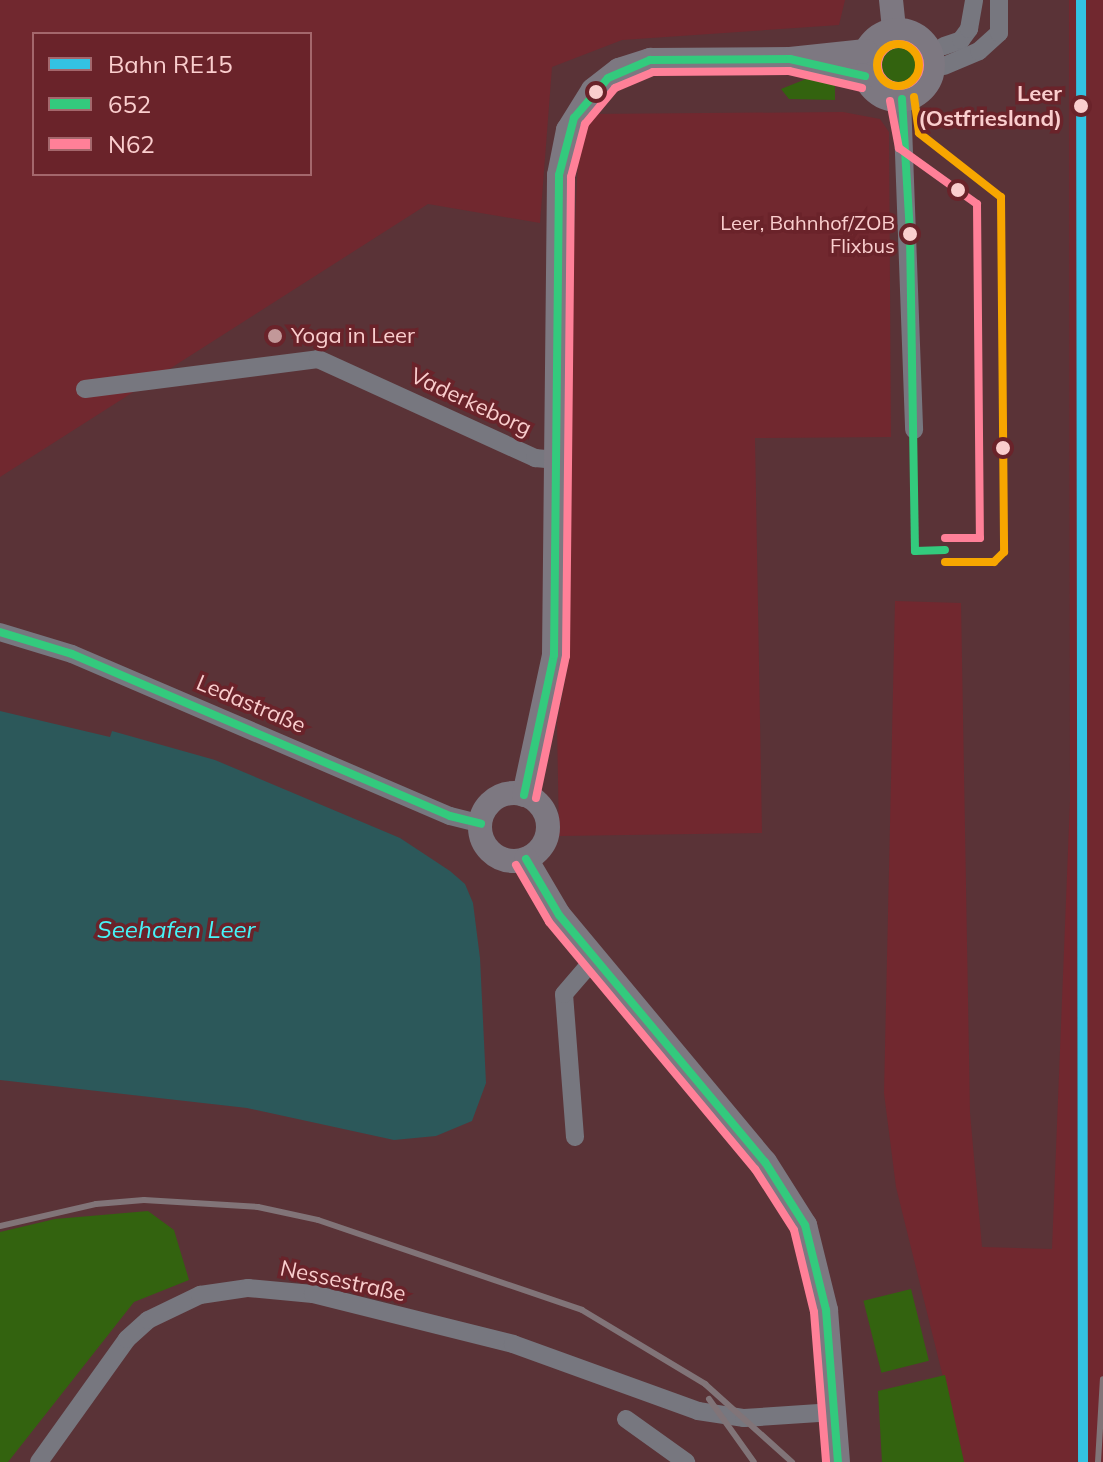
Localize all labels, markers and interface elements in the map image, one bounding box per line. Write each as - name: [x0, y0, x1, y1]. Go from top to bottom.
- legend: [32, 32, 312, 176]
- text: Bahn RE15: [108, 49, 233, 79]
- place label: Leer (Ostfriesland): [918, 80, 1062, 132]
- unlabelled marker: [588, 84, 604, 100]
- text: 652: [108, 89, 151, 119]
- marker: Leer (Ostfriesland): [1069, 94, 1093, 118]
- text: N62: [108, 129, 155, 159]
- unlabelled marker: [950, 182, 966, 198]
- place label: Leer, Bahnhof/ZOB Flixbus: [720, 210, 895, 257]
- marker: Leer, Bahnhof/ZOB Flixbus: [902, 226, 918, 242]
- place label: Yoga in Leer: [291, 323, 415, 349]
- marker: Yoga in Leer: [266, 327, 284, 345]
- street label: Vaderkeborg: [406, 362, 536, 442]
- unlabelled marker: [995, 440, 1011, 456]
- street label: Ledastraße: [193, 669, 309, 739]
- water label: Seehafen Leer: [97, 916, 255, 944]
- street label: Nessestraße: [278, 1255, 408, 1307]

